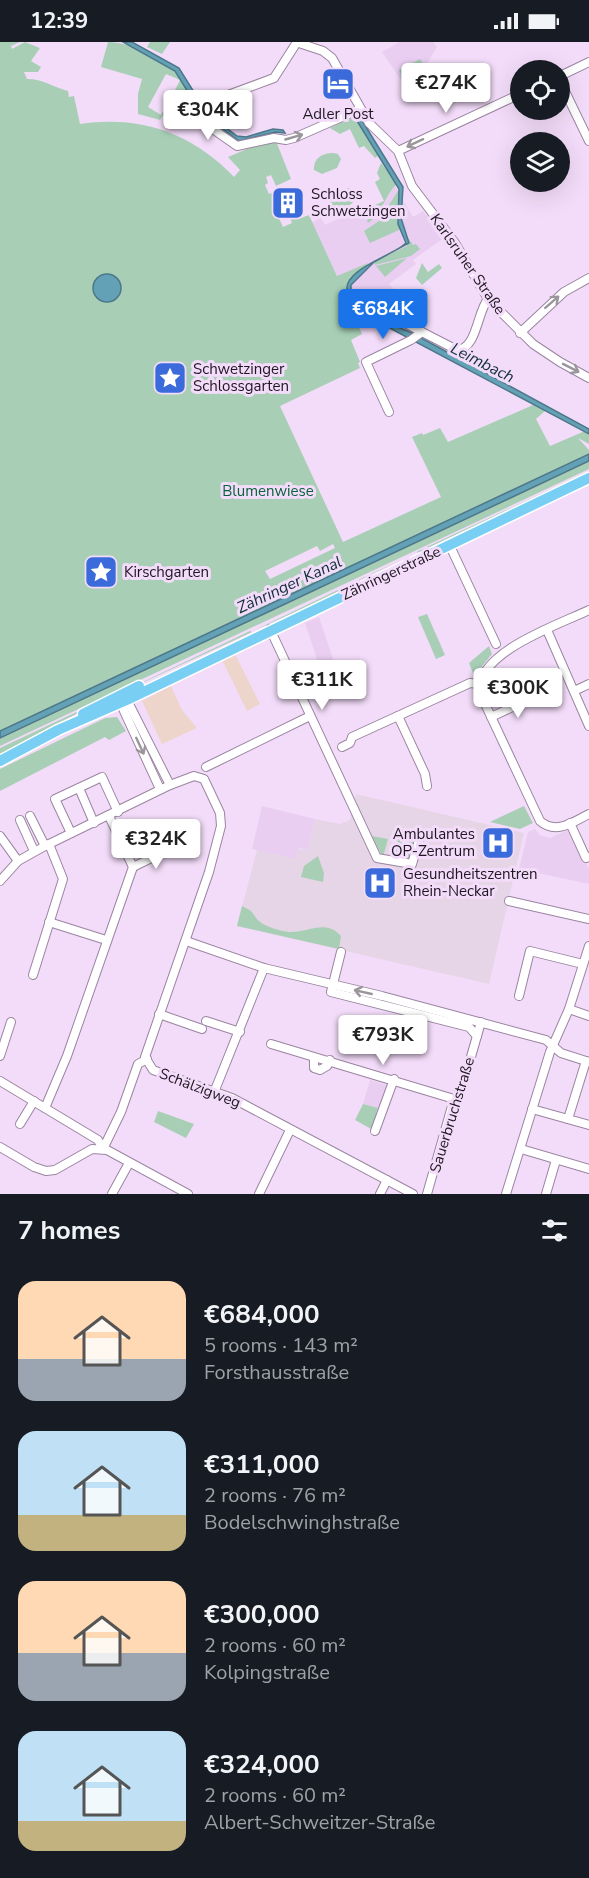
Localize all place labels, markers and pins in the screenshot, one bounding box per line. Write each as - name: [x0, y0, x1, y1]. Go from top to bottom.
- pin: €274K: [404, 63, 488, 114]
- hotel icon: Adler Post: [320, 66, 356, 102]
- pin: €304K: [166, 90, 250, 141]
- place label: Adler Post: [302, 104, 374, 124]
- place label: Schloss Schwetzingen: [311, 184, 406, 221]
- building icon: Schloss Schwetzingen: [270, 185, 306, 221]
- pin: €684K: [341, 289, 425, 340]
- place label: Schwetzinger Schlossgarten: [193, 359, 289, 396]
- place icon: Schwetzinger Schlossgarten: [152, 360, 188, 396]
- place icon: Kirschgarten: [83, 554, 119, 590]
- place label: Kirschgarten: [124, 562, 209, 582]
- pin: €311K: [280, 660, 364, 711]
- pin: €300K: [476, 668, 560, 719]
- pin: €324K: [114, 819, 198, 870]
- place label: Ambulantes OP-Zentrum: [391, 824, 475, 861]
- hospital icon: Ambulantes OP-Zentrum: [480, 825, 516, 861]
- place label: Gesundheitszentren Rhein-Neckar: [403, 864, 537, 901]
- hospital icon: Gesundheitszentren Rhein-Neckar: [362, 865, 398, 901]
- pin: €793K: [341, 1015, 425, 1066]

